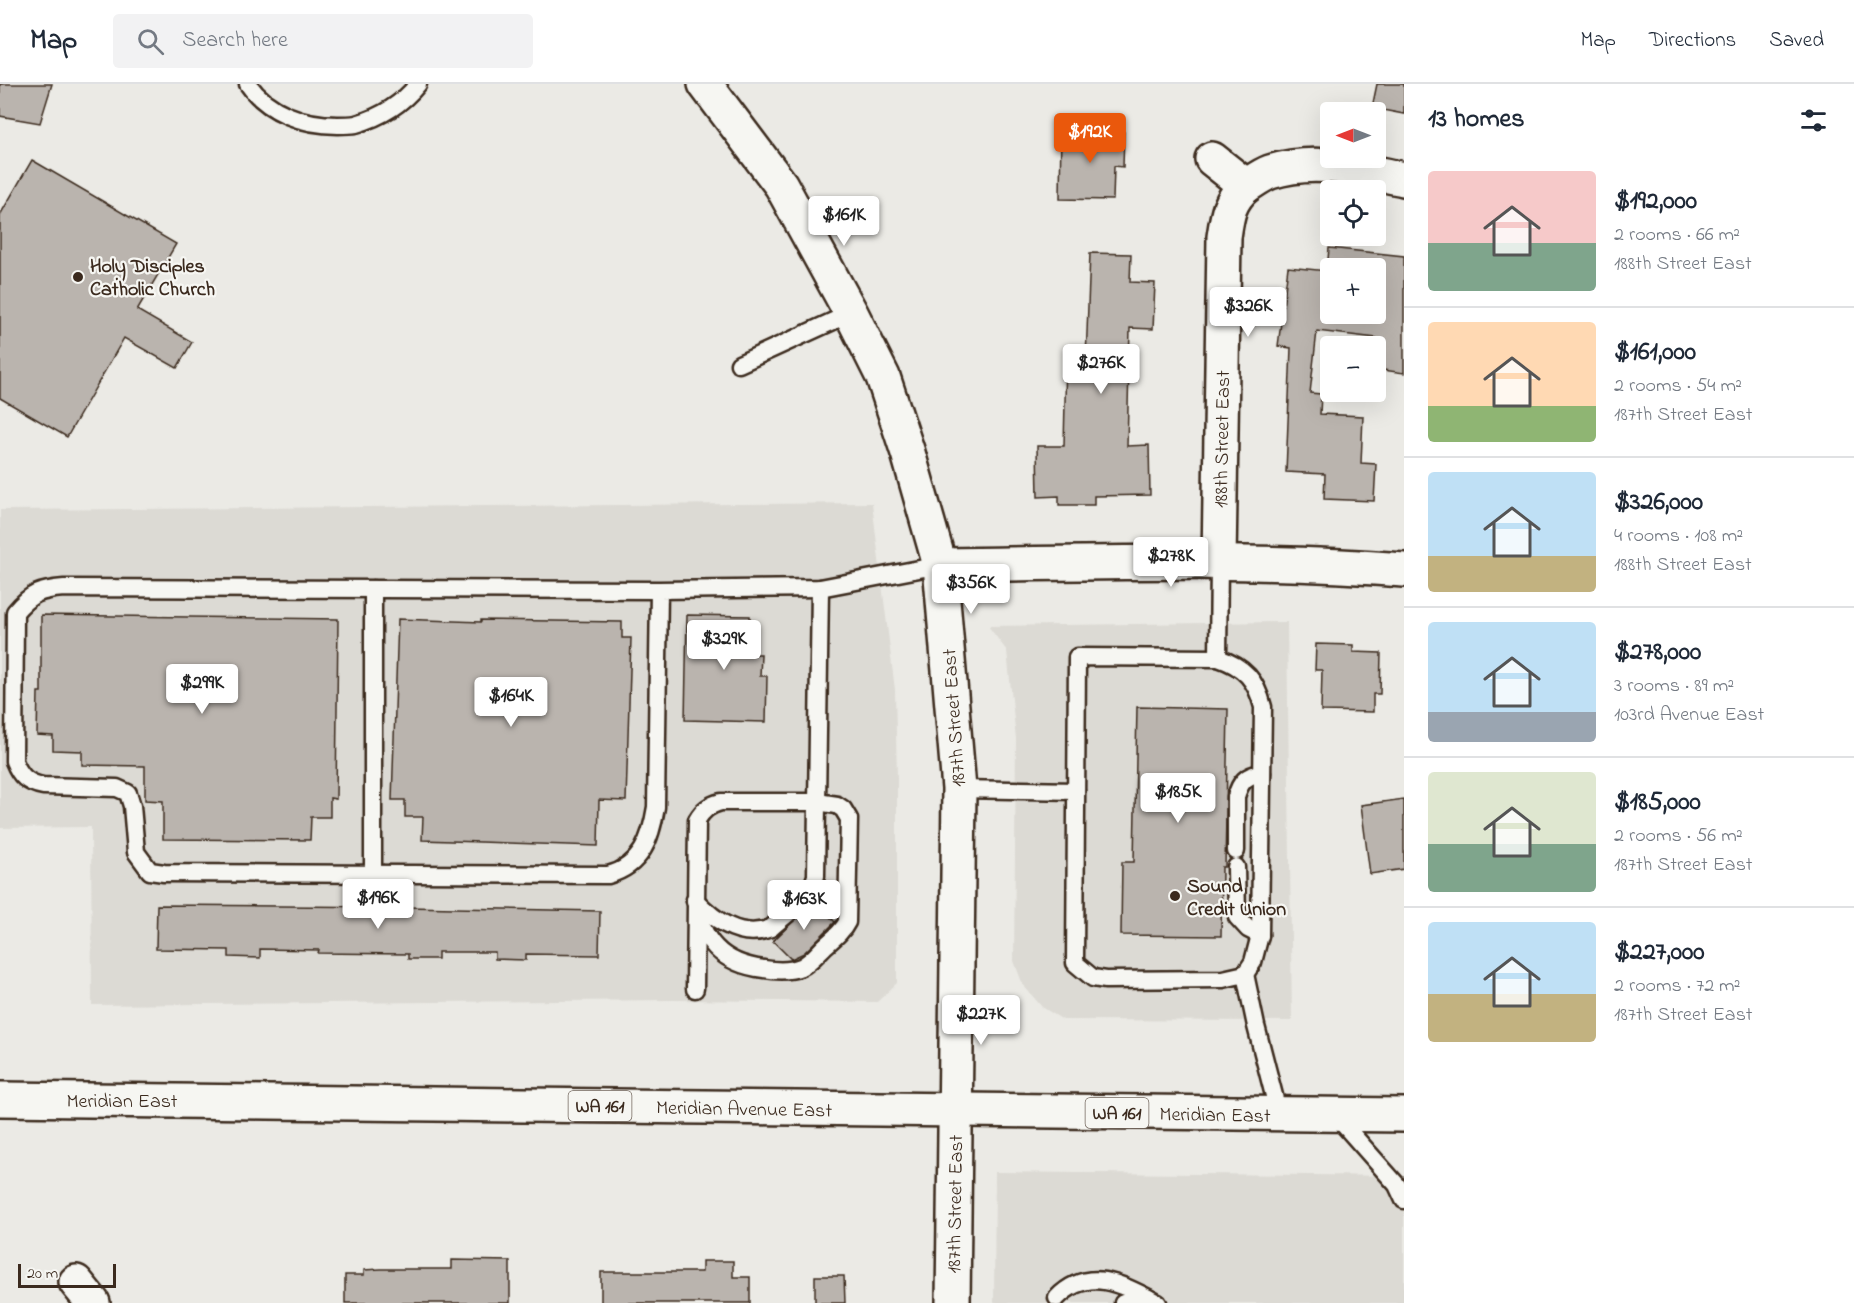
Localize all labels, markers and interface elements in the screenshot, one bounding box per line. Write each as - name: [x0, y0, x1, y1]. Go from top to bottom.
- search box: [113, 14, 533, 68]
- text: Map: [30, 21, 77, 62]
- icon: search: [134, 25, 167, 58]
- text: Search here: [182, 25, 288, 57]
- text: Map: [1580, 26, 1616, 56]
- text: Directions: [1649, 26, 1736, 56]
- text: Saved: [1769, 26, 1824, 56]
- text: 13 homes: [1428, 101, 1524, 139]
- north arrow: [1320, 102, 1386, 168]
- map controls: [1320, 102, 1386, 402]
- icon: filters: [1797, 104, 1830, 137]
- pin: $192K: [1048, 113, 1132, 164]
- text: $192K: [1068, 118, 1112, 147]
- button: locate: [1320, 180, 1386, 246]
- text: $192,000: [1614, 183, 1697, 221]
- icon: home: [1476, 195, 1548, 267]
- pin: $161K: [802, 196, 886, 247]
- text: $161K: [822, 201, 866, 230]
- text: 2 rooms · 66 m²: [1614, 221, 1740, 250]
- text: 188th Street East: [1614, 250, 1752, 279]
- place label: Holy Disciples Catholic Church: [90, 253, 215, 305]
- button: +: [1320, 258, 1386, 324]
- marker: Holy Disciples Catholic Church: [71, 270, 85, 284]
- pin: $326K: [1206, 287, 1290, 338]
- text: $326K: [1224, 292, 1272, 321]
- text: $161,000: [1614, 334, 1696, 372]
- button: −: [1320, 336, 1386, 402]
- pin: $276K: [1059, 344, 1143, 395]
- icon: home: [1476, 346, 1548, 418]
- text: $276K: [1077, 349, 1125, 378]
- street label: 188th Street East: [1208, 370, 1239, 508]
- text: 2 rooms · 54 m²: [1614, 372, 1742, 401]
- text: 187th Street East: [1614, 401, 1753, 430]
- text: $326,000: [1614, 484, 1703, 522]
- icon: home: [1476, 496, 1548, 568]
- text: 4 rooms · 108 m²: [1614, 522, 1743, 551]
- pin: $278K: [1129, 537, 1213, 588]
- text: $278K: [1147, 542, 1195, 571]
- text: 188th Street East: [1614, 551, 1752, 580]
- pin: $356K: [929, 564, 1013, 615]
- text: $356K: [946, 569, 996, 598]
- pin: $329K: [682, 620, 766, 671]
- text: $329K: [701, 625, 747, 654]
- text: $278,000: [1614, 634, 1701, 672]
- icon: home: [1476, 646, 1548, 718]
- street label: 187th Street East: [936, 647, 975, 788]
- pin: $299K: [160, 664, 244, 715]
- text: $299K: [180, 669, 224, 698]
- text: 3 rooms · 89 m²: [1614, 672, 1734, 701]
- pin: $164K: [469, 677, 553, 728]
- text: $164K: [488, 682, 534, 711]
- text: 103rd Avenue East: [1614, 701, 1764, 730]
- pin: $185K: [1136, 773, 1220, 824]
- text: $185K: [1154, 778, 1202, 807]
- text: $185,000: [1614, 784, 1701, 822]
- icon: home: [1476, 796, 1548, 868]
- text: 2 rooms · 56 m²: [1614, 822, 1743, 851]
- text: 187th Street East: [1614, 851, 1753, 880]
- place label: Sound Credit Union: [1187, 873, 1286, 925]
- pin: $196K: [336, 879, 420, 930]
- pin: $163K: [762, 880, 846, 931]
- text: $196K: [357, 884, 399, 913]
- text: $163K: [781, 885, 827, 914]
- marker: Sound Credit Union: [1168, 889, 1182, 903]
- text: $227,000: [1614, 934, 1704, 972]
- icon: home: [1476, 946, 1548, 1018]
- text: 2 rooms · 72 m²: [1614, 972, 1741, 1001]
- pin: $227K: [939, 995, 1023, 1046]
- text: $227K: [956, 1000, 1006, 1029]
- text: 187th Street East: [1614, 1001, 1753, 1030]
- street label: Meridian East: [66, 1088, 178, 1117]
- road number: WA 161: [568, 1091, 632, 1121]
- street label: Meridian Avenue East: [656, 1094, 832, 1127]
- road number: WA 161: [1086, 1098, 1148, 1128]
- street label: Meridian East: [1159, 1101, 1271, 1132]
- street label: 187th Street East: [941, 1134, 972, 1274]
- scale bar: [18, 1261, 116, 1288]
- text: 20 m: [27, 1262, 58, 1286]

